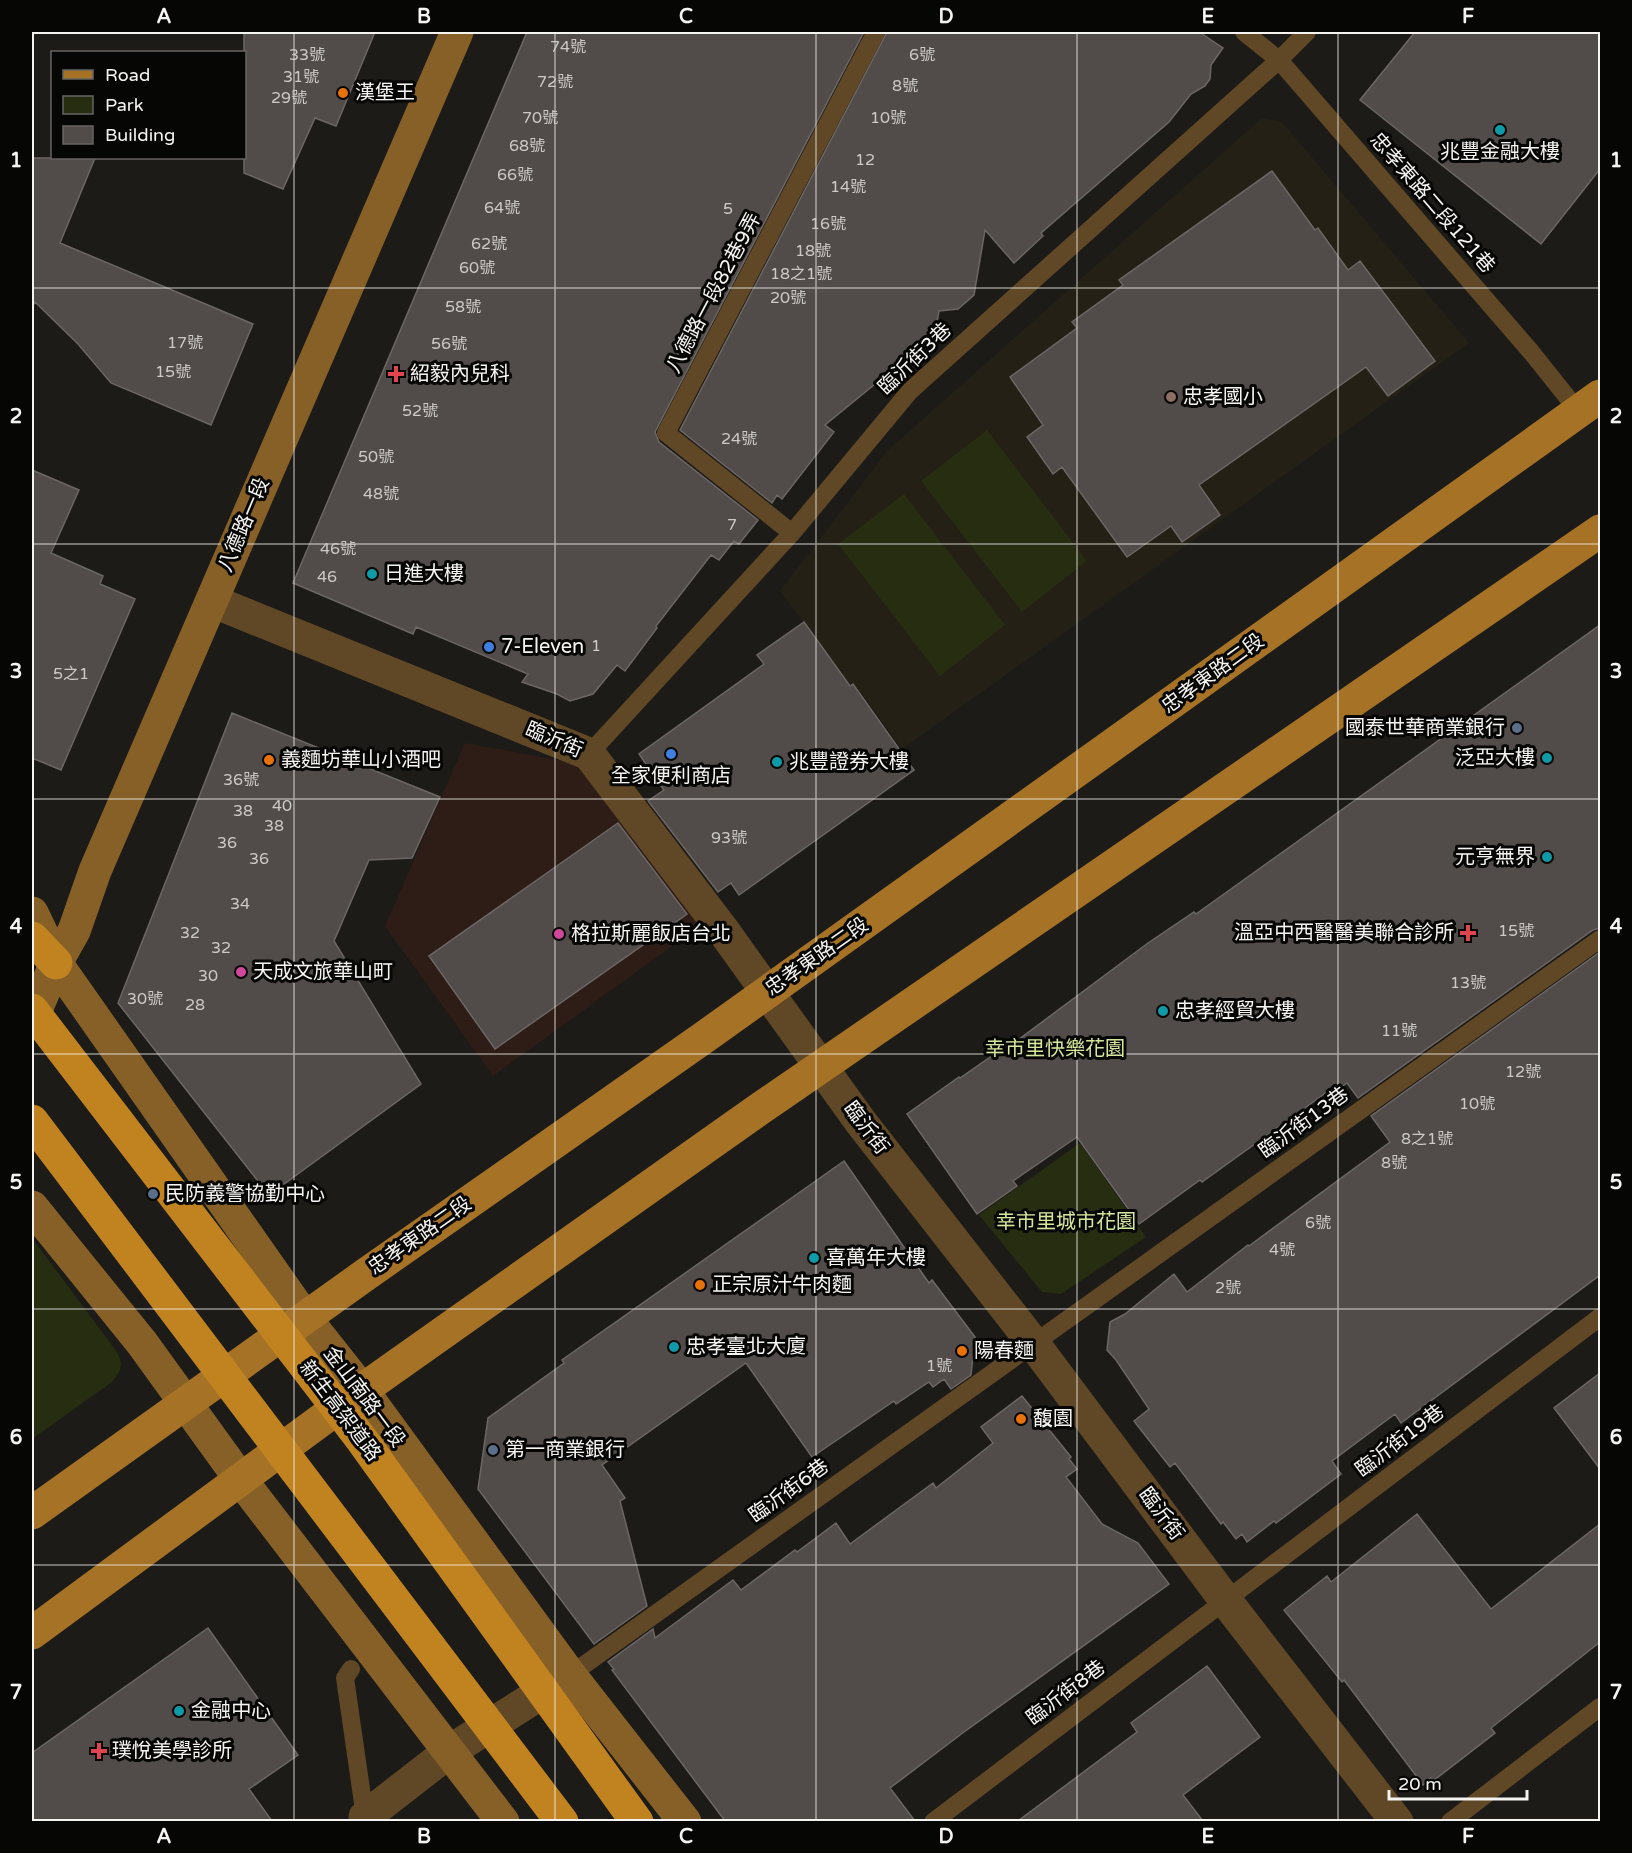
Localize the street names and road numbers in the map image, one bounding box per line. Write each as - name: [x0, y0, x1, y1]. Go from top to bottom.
- street label: 忠孝東路二段121巷: [1365, 128, 1499, 278]
- street label: 八德路一段82巷9弄: [662, 209, 766, 377]
- street label: 臨沂街3巷: [873, 318, 957, 400]
- street label: 八德路一段: [213, 474, 275, 576]
- street label: 忠孝東路二段: [1157, 629, 1269, 719]
- street label: 臨沂街: [522, 717, 586, 763]
- street label: 忠孝東路二段: [761, 913, 873, 1001]
- street label: 臨沂街13巷: [1254, 1082, 1354, 1164]
- street label: 臨沂街: [838, 1097, 894, 1159]
- street label: 忠孝東路二段: [364, 1192, 476, 1280]
- street label: 金山南路一段: [318, 1342, 410, 1452]
- street label: 新生高架道路: [294, 1356, 386, 1466]
- street label: 臨沂街19巷: [1351, 1400, 1449, 1482]
- street label: 臨沂街6巷: [745, 1454, 833, 1528]
- street label: 臨沂街: [1133, 1483, 1189, 1545]
- street label: 臨沂街8巷: [1022, 1656, 1110, 1730]

